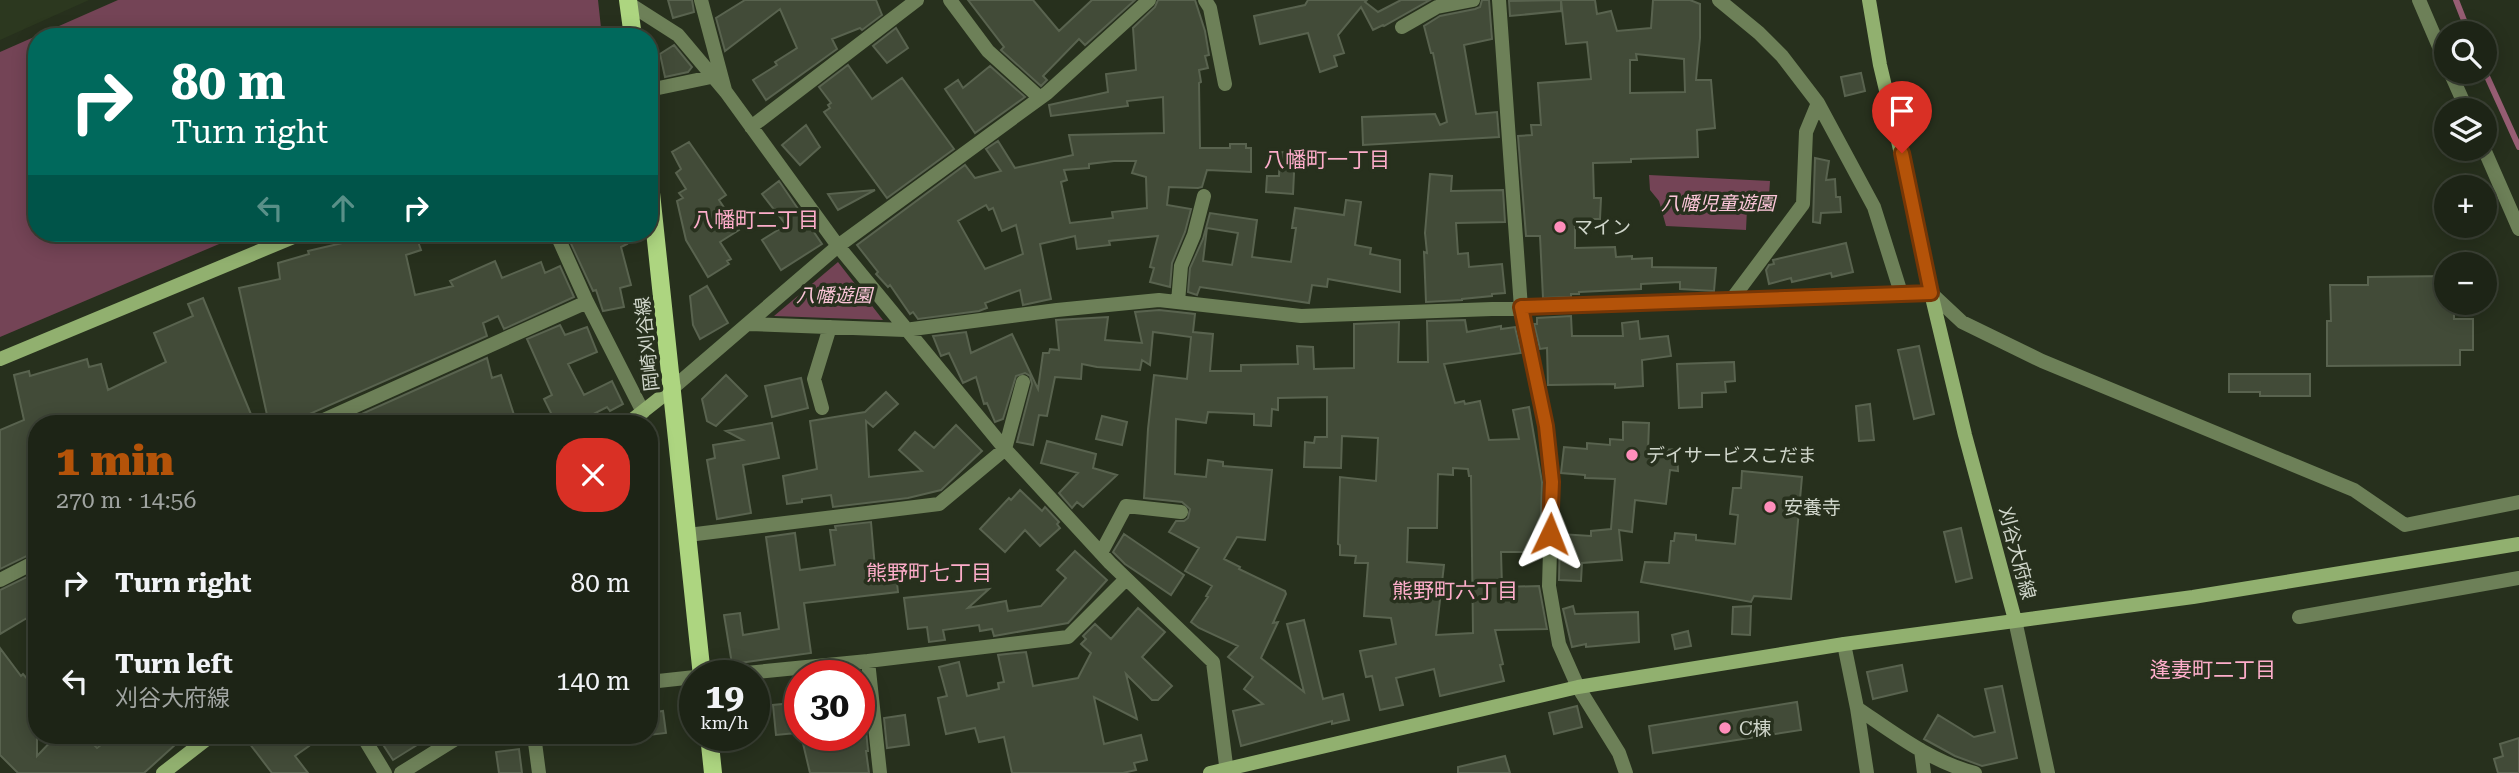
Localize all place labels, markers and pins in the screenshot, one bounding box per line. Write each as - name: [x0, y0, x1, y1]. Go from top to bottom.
- pin: [1872, 81, 1932, 153]
- place label: マイン: [1574, 216, 1631, 239]
- marker: マイン: [1552, 219, 1568, 235]
- place label: デイサービスこだま: [1646, 444, 1817, 467]
- marker: デイサービスこだま: [1624, 447, 1640, 463]
- place label: 安養寺: [1784, 496, 1841, 519]
- marker: 安養寺: [1762, 499, 1778, 515]
- place label: C棟: [1739, 717, 1772, 740]
- marker: C棟: [1717, 720, 1733, 736]

